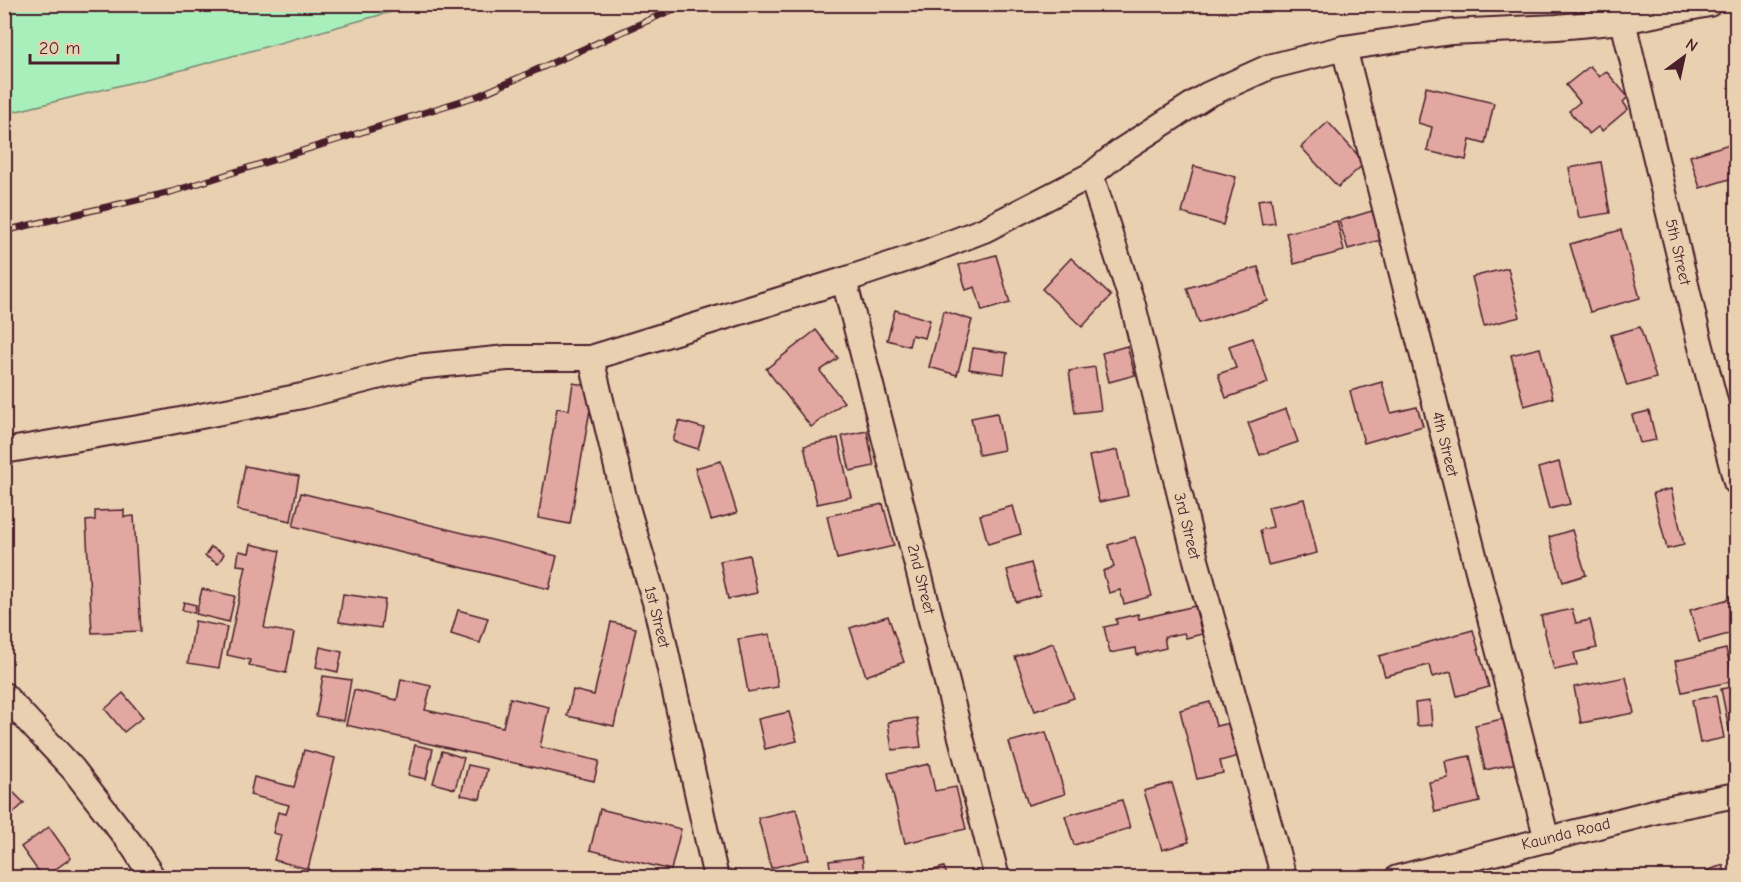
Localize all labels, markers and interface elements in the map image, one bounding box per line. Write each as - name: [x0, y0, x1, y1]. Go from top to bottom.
- scale bar: [30, 27, 118, 65]
- north arrow: [1654, 27, 1714, 87]
- text: N: [1682, 35, 1701, 56]
- text: 20 m: [39, 38, 80, 59]
- street label: 5th Street: [1662, 217, 1694, 287]
- street label: 4th Street: [1428, 410, 1462, 479]
- street label: 3rd Street: [1170, 491, 1204, 562]
- street label: 2nd Street: [904, 542, 938, 616]
- street label: 1st Street: [641, 584, 673, 650]
- street label: Kaunda Road: [1520, 814, 1612, 854]

